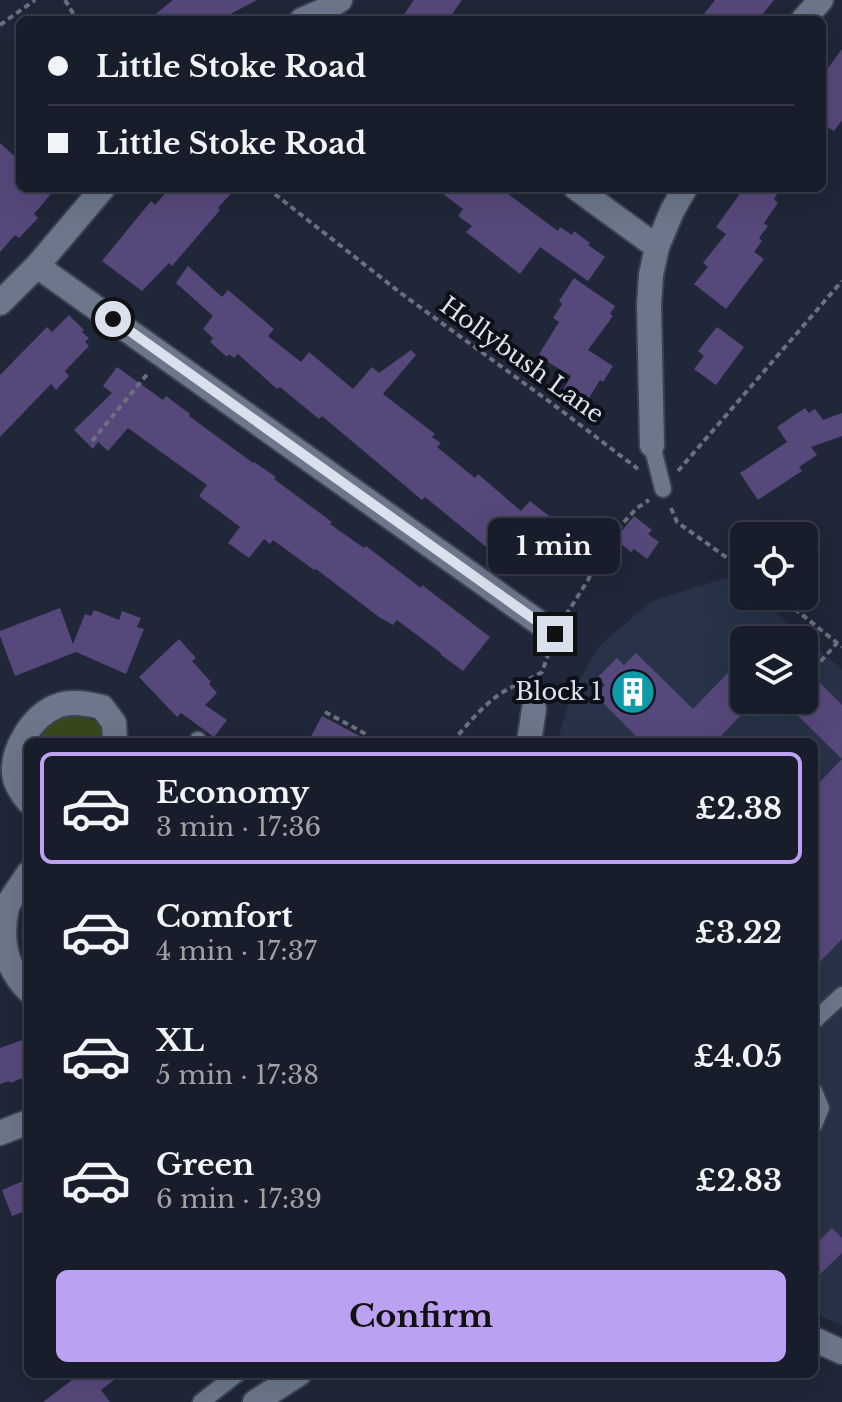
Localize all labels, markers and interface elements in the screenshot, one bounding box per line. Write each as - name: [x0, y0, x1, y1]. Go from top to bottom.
- text: Little Stoke Road: [96, 48, 366, 85]
- text: Little Stoke Road: [96, 125, 366, 162]
- street label: Hollybush Lane: [435, 291, 610, 429]
- route start: [95, 301, 131, 337]
- callout: 1 min: [489, 518, 621, 574]
- map controls: [730, 522, 818, 714]
- button: locate: [730, 522, 818, 610]
- text: 1 min: [516, 530, 592, 562]
- route end: [537, 616, 573, 652]
- button: layers: [730, 626, 818, 714]
- building icon: Block 1: [609, 668, 657, 716]
- place label: Block 1: [515, 677, 602, 706]
- icon: car: [60, 772, 132, 844]
- text: Economy: [156, 774, 309, 811]
- text: £2.38: [695, 790, 782, 827]
- text: 3 min · 17:36: [156, 811, 321, 843]
- icon: car: [60, 896, 132, 968]
- text: Comfort: [156, 898, 293, 935]
- text: £3.22: [695, 914, 782, 951]
- text: 4 min · 17:37: [156, 935, 317, 967]
- icon: car: [60, 1020, 132, 1092]
- text: XL: [156, 1022, 204, 1059]
- text: £4.05: [693, 1038, 782, 1075]
- text: 5 min · 17:38: [156, 1059, 319, 1091]
- icon: car: [60, 1144, 132, 1216]
- text: Green: [156, 1146, 254, 1183]
- text: £2.83: [695, 1162, 782, 1199]
- text: 6 min · 17:39: [156, 1183, 322, 1215]
- button: Confirm: [56, 1270, 786, 1362]

